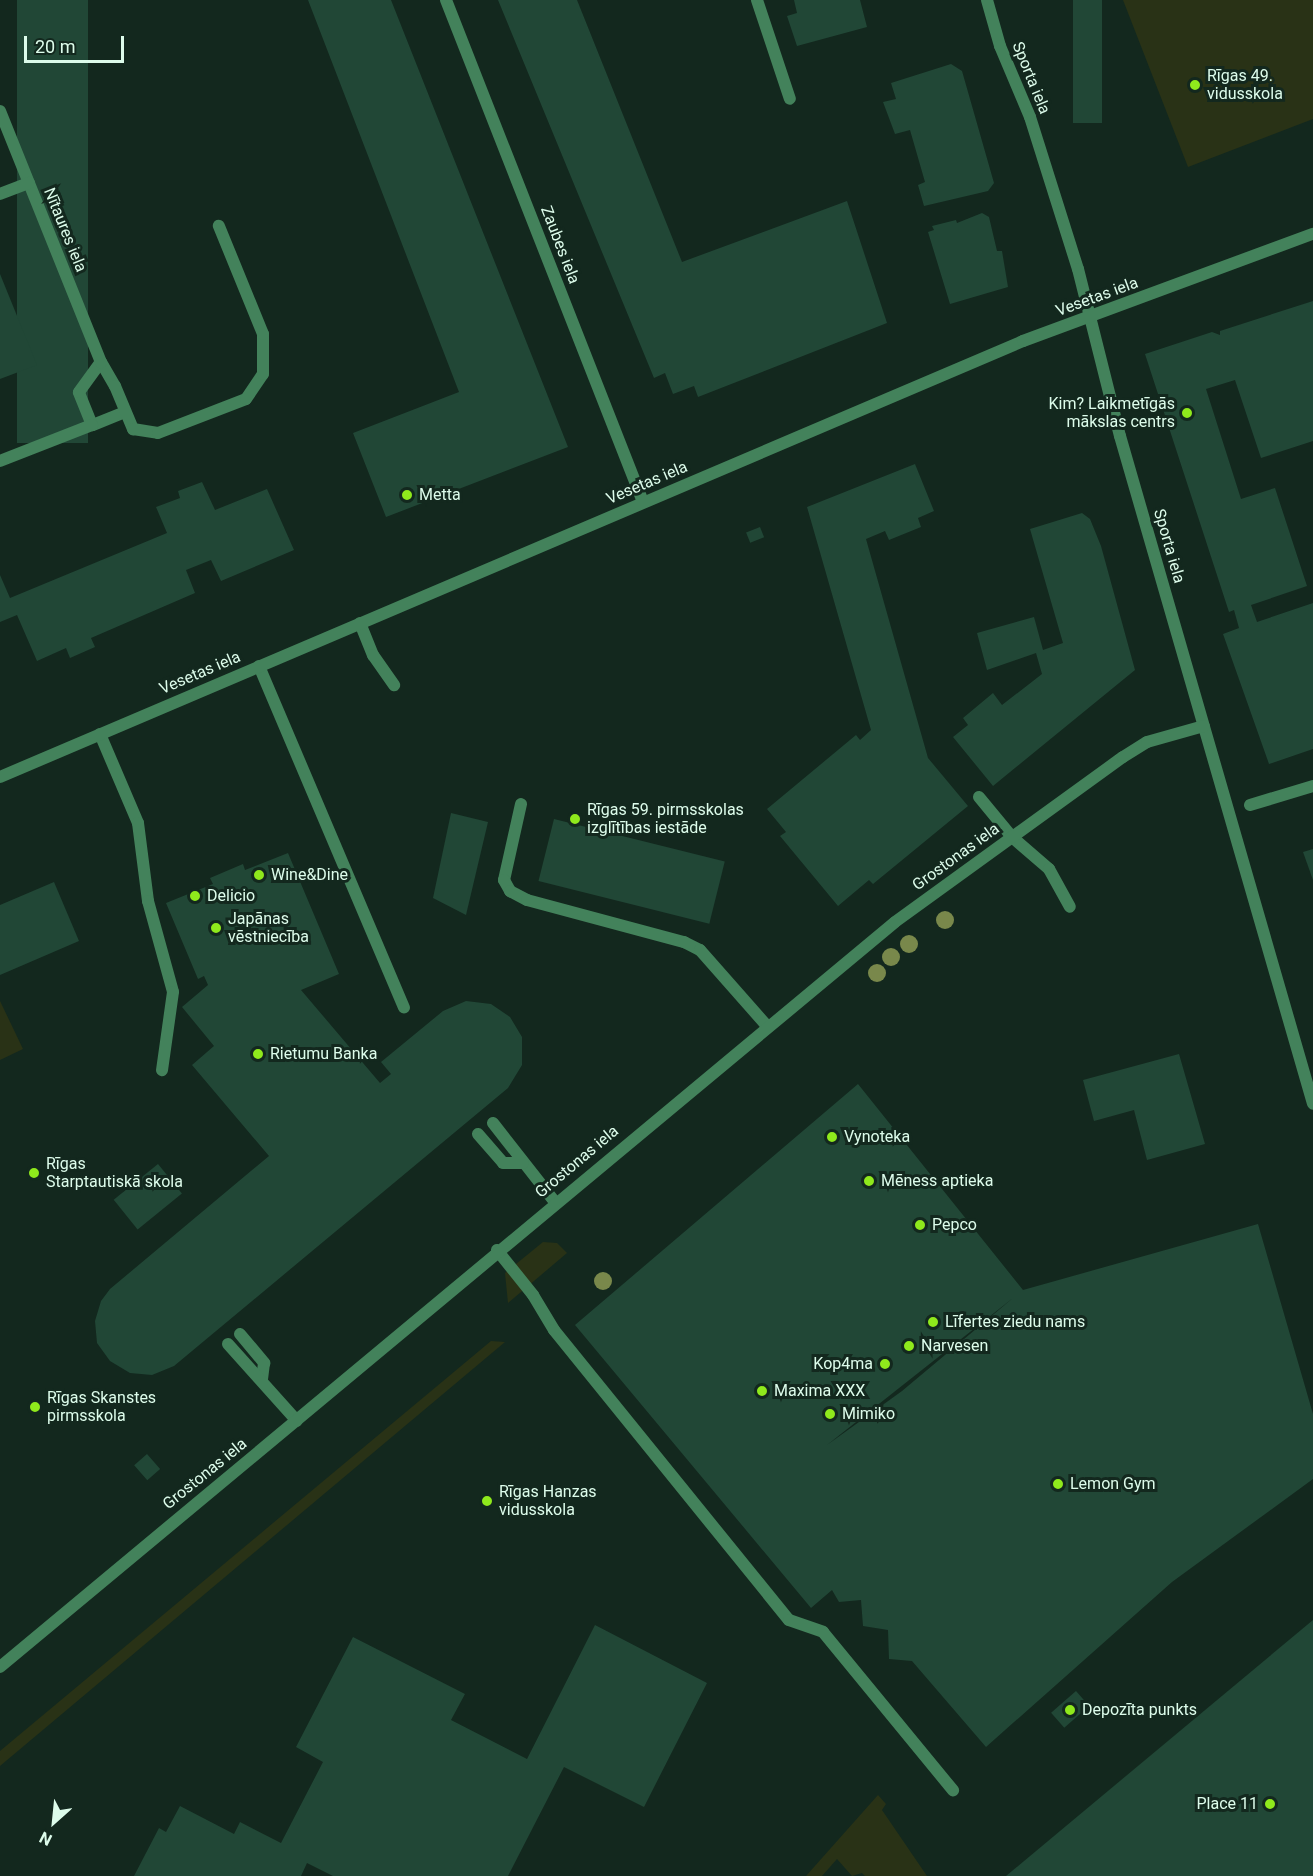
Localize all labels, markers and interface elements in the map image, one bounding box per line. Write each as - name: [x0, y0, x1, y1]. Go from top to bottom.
- scale bar: [27, 24, 128, 62]
- text: 20 m: [35, 36, 75, 57]
- street label: Sporta iela: [1008, 39, 1054, 117]
- place label: Rīgas 49. vidusskola: [1207, 66, 1283, 104]
- marker: Rīgas 49. vidusskola: [1188, 78, 1202, 92]
- street label: Nītaures iela: [39, 185, 91, 275]
- street label: Zaubes iela: [536, 203, 584, 287]
- street label: Vesetas iela: [1053, 273, 1141, 321]
- place label: Kim? Laikmetīgās mākslas centrs: [1049, 394, 1175, 432]
- marker: Kim? Laikmetīgās mākslas centrs: [1180, 406, 1194, 420]
- street label: Vesetas iela: [604, 457, 690, 509]
- place label: Metta: [419, 485, 461, 505]
- marker: Metta: [400, 488, 414, 502]
- street label: Sporta iela: [1149, 507, 1189, 585]
- street label: Vesetas iela: [157, 647, 243, 699]
- place label: Rīgas 59. pirmsskolas izglītības iestāde: [587, 800, 744, 838]
- marker: Rīgas 59. pirmsskolas izglītības iestāde: [568, 812, 582, 826]
- street label: Grostonas iela: [909, 819, 1003, 895]
- place label: Wine&Dine: [271, 865, 348, 885]
- marker: Wine&Dine: [252, 868, 266, 882]
- place label: Delicio: [207, 886, 255, 906]
- marker: Delicio: [188, 889, 202, 903]
- place label: Japānas vēstniecība: [228, 909, 309, 947]
- marker: Japānas vēstniecība: [209, 921, 223, 935]
- place label: Rietumu Banka: [270, 1044, 377, 1064]
- marker: Rietumu Banka: [251, 1047, 265, 1061]
- street label: Grostonas iela: [532, 1122, 622, 1202]
- place label: Vynoteka: [844, 1127, 910, 1147]
- marker: Vynoteka: [825, 1130, 839, 1144]
- place label: Rīgas Starptautiskā skola: [46, 1154, 183, 1192]
- marker: Rīgas Starptautiskā skola: [27, 1166, 41, 1180]
- place label: Mēness aptieka: [881, 1171, 993, 1191]
- marker: Mēness aptieka: [862, 1174, 876, 1188]
- place label: Pepco: [932, 1215, 977, 1235]
- marker: Pepco: [913, 1218, 927, 1232]
- place label: Līfertes ziedu nams: [945, 1312, 1085, 1332]
- marker: Līfertes ziedu nams: [926, 1315, 940, 1329]
- place label: Narvesen: [921, 1336, 988, 1356]
- marker: Narvesen: [902, 1339, 916, 1353]
- place label: Kop4ma: [813, 1354, 873, 1374]
- marker: Kop4ma: [878, 1357, 892, 1371]
- place label: Maxima XXX: [774, 1381, 865, 1401]
- marker: Maxima XXX: [755, 1384, 769, 1398]
- place label: Rīgas Skanstes pirmsskola: [47, 1388, 156, 1426]
- marker: Rīgas Skanstes pirmsskola: [28, 1400, 42, 1414]
- place label: Mimiko: [842, 1404, 895, 1424]
- marker: Mimiko: [823, 1407, 837, 1421]
- street label: Grostonas iela: [159, 1434, 251, 1514]
- place label: Lemon Gym: [1070, 1474, 1156, 1494]
- marker: Lemon Gym: [1051, 1477, 1065, 1491]
- place label: Rīgas Hanzas vidusskola: [499, 1482, 597, 1520]
- marker: Rīgas Hanzas vidusskola: [480, 1494, 494, 1508]
- place label: Depozīta punkts: [1082, 1700, 1197, 1720]
- marker: Depozīta punkts: [1063, 1703, 1077, 1717]
- north arrow: [24, 1792, 84, 1852]
- place label: Place 11: [1196, 1794, 1258, 1814]
- marker: Place 11: [1263, 1797, 1277, 1811]
- text: N: [36, 1827, 55, 1850]

